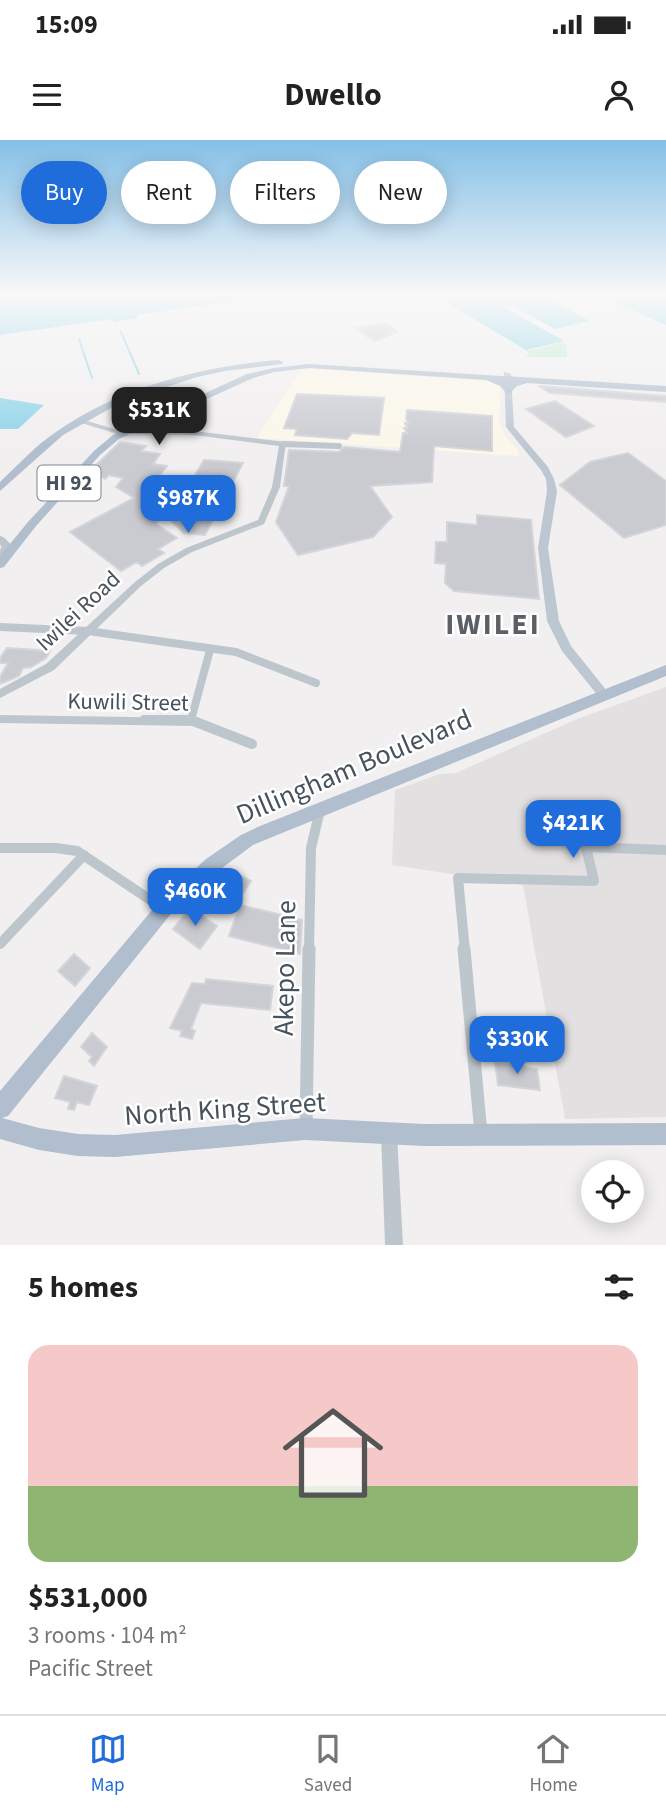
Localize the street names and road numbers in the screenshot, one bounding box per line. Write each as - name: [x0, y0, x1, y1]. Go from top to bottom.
- road number: HI 92: [38, 466, 100, 500]
- street label: Iwilei Road: [28, 563, 128, 659]
- street label: Kuwili Street: [67, 684, 189, 720]
- street label: Dillingham Boulevard: [230, 699, 478, 835]
- street label: Akepo Lane: [264, 900, 306, 1036]
- street label: North King Street: [123, 1082, 327, 1136]

